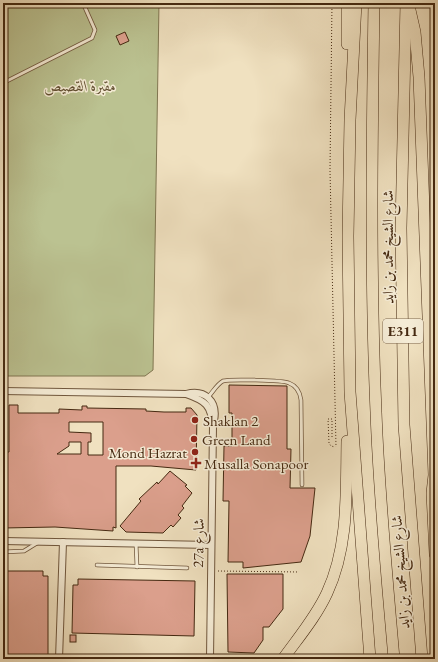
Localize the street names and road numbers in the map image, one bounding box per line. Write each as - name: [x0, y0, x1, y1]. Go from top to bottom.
- street label: شارع الشيخ محمد بن زايد: [378, 190, 402, 304]
- road number: E311: [383, 319, 423, 343]
- street label: شارع الشيخ محمد بن زايد: [387, 514, 418, 629]
- street label: 27a شارع: [188, 518, 212, 568]

